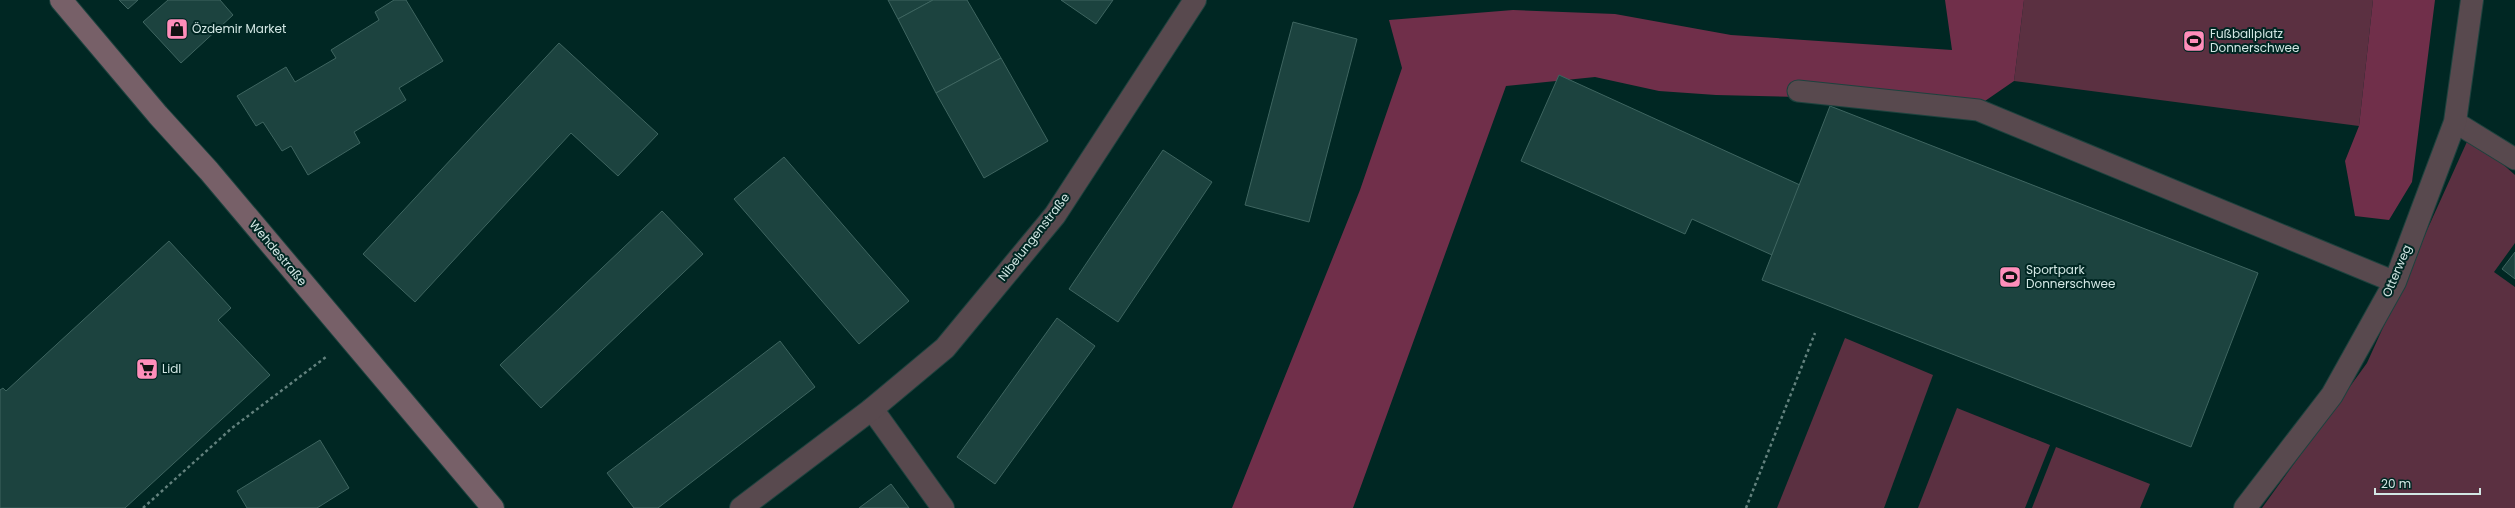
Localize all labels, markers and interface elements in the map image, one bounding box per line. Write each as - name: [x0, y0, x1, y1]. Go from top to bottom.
- shop icon: Özdemir Market: [164, 16, 190, 42]
- place label: Özdemir Market: [192, 20, 286, 37]
- place label: Fußballplatz Donnerschwee: [2210, 25, 2299, 56]
- sports icon: Fußballplatz Donnerschwee: [2181, 28, 2207, 54]
- street label: Nibelungenstraße: [994, 189, 1073, 284]
- street label: Wehdestraße: [246, 216, 311, 289]
- street label: Otterweg: [2378, 242, 2415, 300]
- place label: Sportpark Donnerschwee: [2026, 261, 2115, 292]
- sports icon: Sportpark Donnerschwee: [1997, 264, 2023, 290]
- supermarket icon: Lidl: [134, 356, 160, 382]
- place label: Lidl: [162, 360, 181, 377]
- scale bar: [2375, 470, 2480, 496]
- text: 20 m: [2381, 475, 2411, 492]

